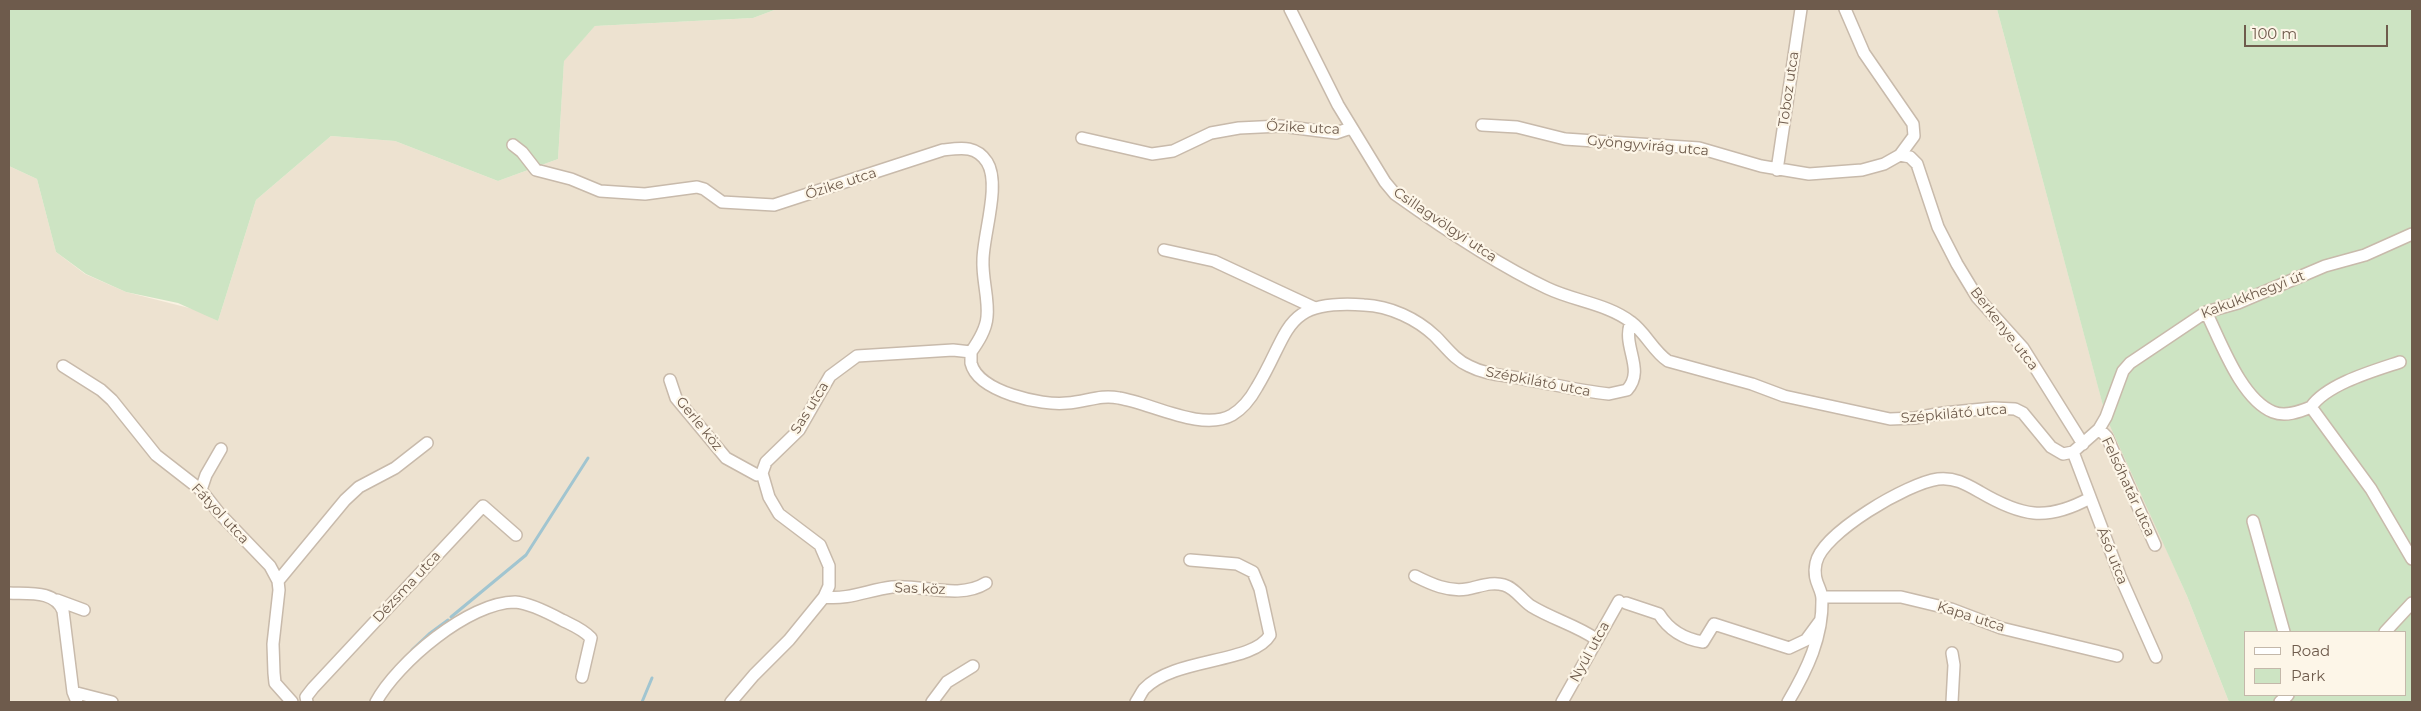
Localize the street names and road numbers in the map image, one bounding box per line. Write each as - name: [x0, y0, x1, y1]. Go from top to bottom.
- street label: Toboz utca: [1775, 50, 1803, 128]
- street label: Őzike utca: [1266, 118, 1340, 138]
- street label: Gyöngyvirág utca: [1586, 132, 1710, 160]
- street label: Őzike utca: [803, 165, 879, 203]
- street label: Csillagvölgyi utca: [1390, 184, 1500, 266]
- street label: Kakukkhegyi út: [2199, 267, 2307, 323]
- street label: Berkenye utca: [1966, 284, 2042, 374]
- street label: Szépkilátó utca: [1484, 364, 1592, 400]
- street label: Sas utca: [787, 379, 833, 437]
- street label: Gerle köz: [672, 394, 726, 454]
- street label: Szépkilátó utca: [1900, 401, 2008, 427]
- street label: Felsőhatár utca: [2098, 434, 2158, 540]
- street label: Fátyol utca: [188, 480, 252, 548]
- street label: Ásó utca: [2093, 525, 2131, 587]
- street label: Dézsma utca: [370, 548, 444, 626]
- street label: Sas köz: [894, 580, 946, 598]
- street label: Kapa utca: [1935, 598, 2007, 636]
- street label: Nyúl utca: [1566, 619, 1614, 685]

